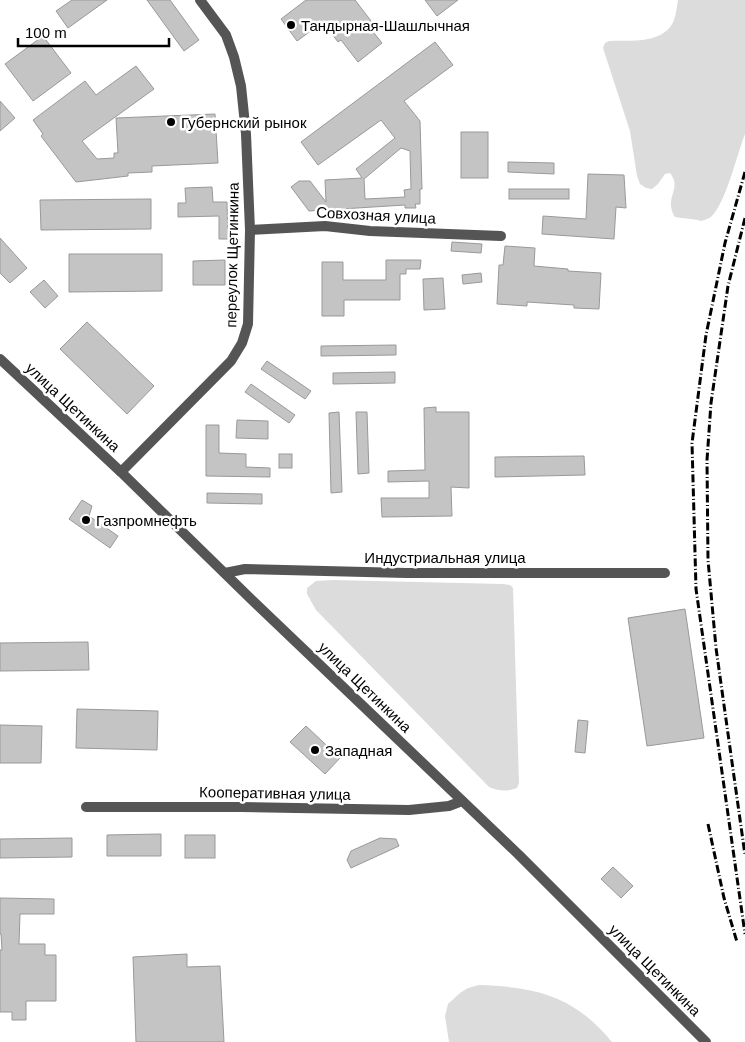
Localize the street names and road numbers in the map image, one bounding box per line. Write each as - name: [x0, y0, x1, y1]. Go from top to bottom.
- street label: переулок Щетинкина: [222, 182, 242, 328]
- street label: Совхозная улица: [316, 203, 437, 227]
- street label: улица Щетинкина: [22, 359, 124, 455]
- street label: Индустриальная улица: [364, 549, 526, 566]
- street label: улица Щетинкина: [315, 638, 415, 736]
- street label: Кооперативная улица: [199, 783, 352, 803]
- street label: улица Щетинкина: [606, 921, 705, 1020]

